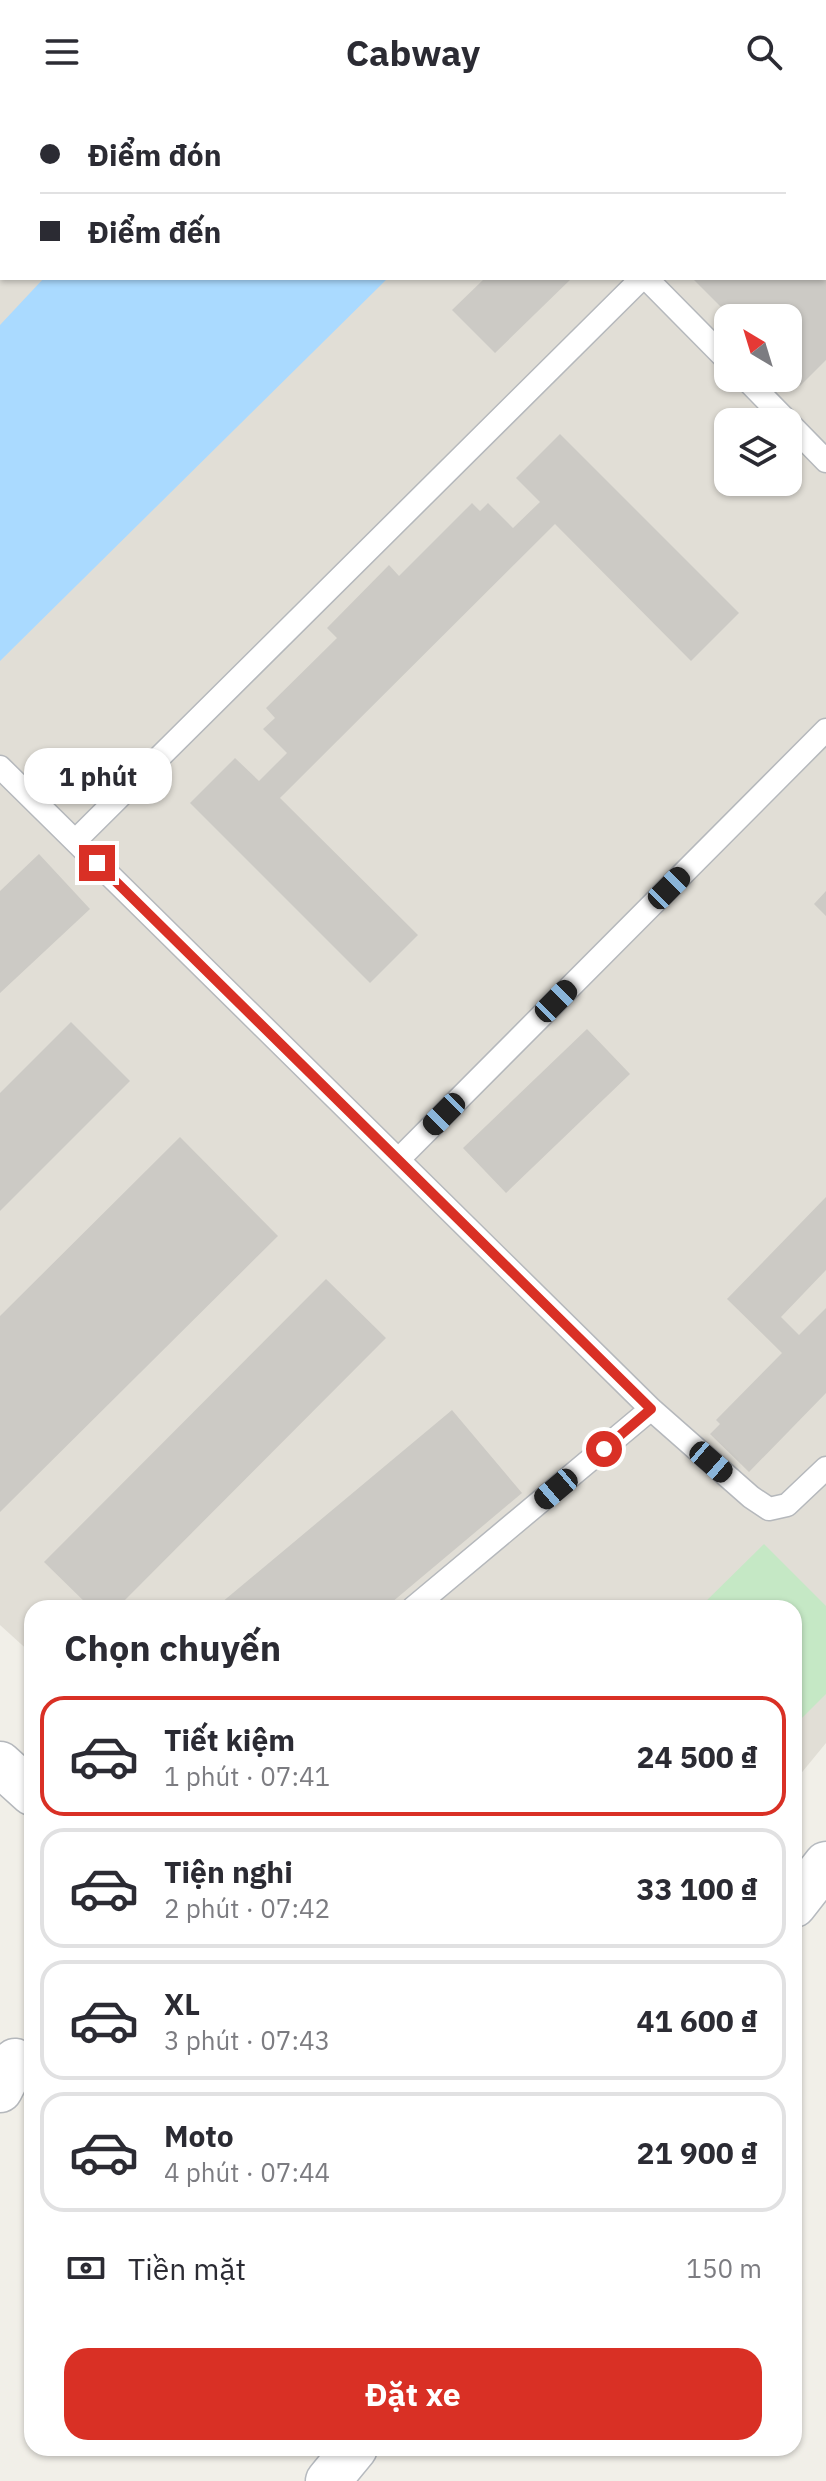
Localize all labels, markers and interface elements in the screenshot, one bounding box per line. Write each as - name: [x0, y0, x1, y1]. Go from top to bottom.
- text: Cabway: [346, 29, 480, 76]
- icon: menu: [40, 30, 84, 74]
- icon: search: [742, 30, 786, 74]
- text: Điểm đón: [88, 135, 222, 174]
- text: Điểm đến: [88, 212, 221, 251]
- north arrow: [714, 304, 802, 392]
- map controls: [714, 304, 802, 496]
- button: layers: [714, 408, 802, 496]
- callout: 1 phút: [23, 747, 171, 803]
- text: 1 phút: [59, 759, 137, 793]
- route end: [79, 845, 115, 881]
- car: [644, 863, 694, 913]
- car: [531, 976, 581, 1026]
- car: [419, 1089, 469, 1139]
- route start: [586, 1431, 622, 1467]
- car: [685, 1437, 737, 1487]
- car: [530, 1464, 582, 1514]
- text: Chọn chuyến: [64, 1624, 281, 1671]
- icon: car: [68, 1720, 140, 1792]
- text: Tiết kiệm: [164, 1720, 295, 1759]
- text: 24 500 ₫: [637, 1737, 758, 1776]
- text: 1 phút · 07:41: [164, 1759, 330, 1793]
- icon: car: [68, 1852, 140, 1924]
- text: Tiện nghi: [164, 1852, 293, 1891]
- text: 33 100 ₫: [637, 1869, 758, 1908]
- text: 2 phút · 07:42: [164, 1891, 330, 1925]
- icon: car: [68, 1984, 140, 2056]
- text: XL: [164, 1984, 200, 2023]
- text: 41 600 ₫: [637, 2001, 758, 2040]
- text: 3 phút · 07:43: [164, 2023, 330, 2057]
- icon: car: [68, 2116, 140, 2188]
- text: Moto: [164, 2116, 234, 2155]
- text: 21 900 ₫: [637, 2133, 758, 2172]
- text: 4 phút · 07:44: [164, 2155, 330, 2189]
- icon: cash: [64, 2246, 108, 2290]
- text: Tiền mặt: [128, 2249, 246, 2288]
- text: 150 m: [686, 2251, 762, 2285]
- button: Đặt xe: [64, 2348, 762, 2440]

